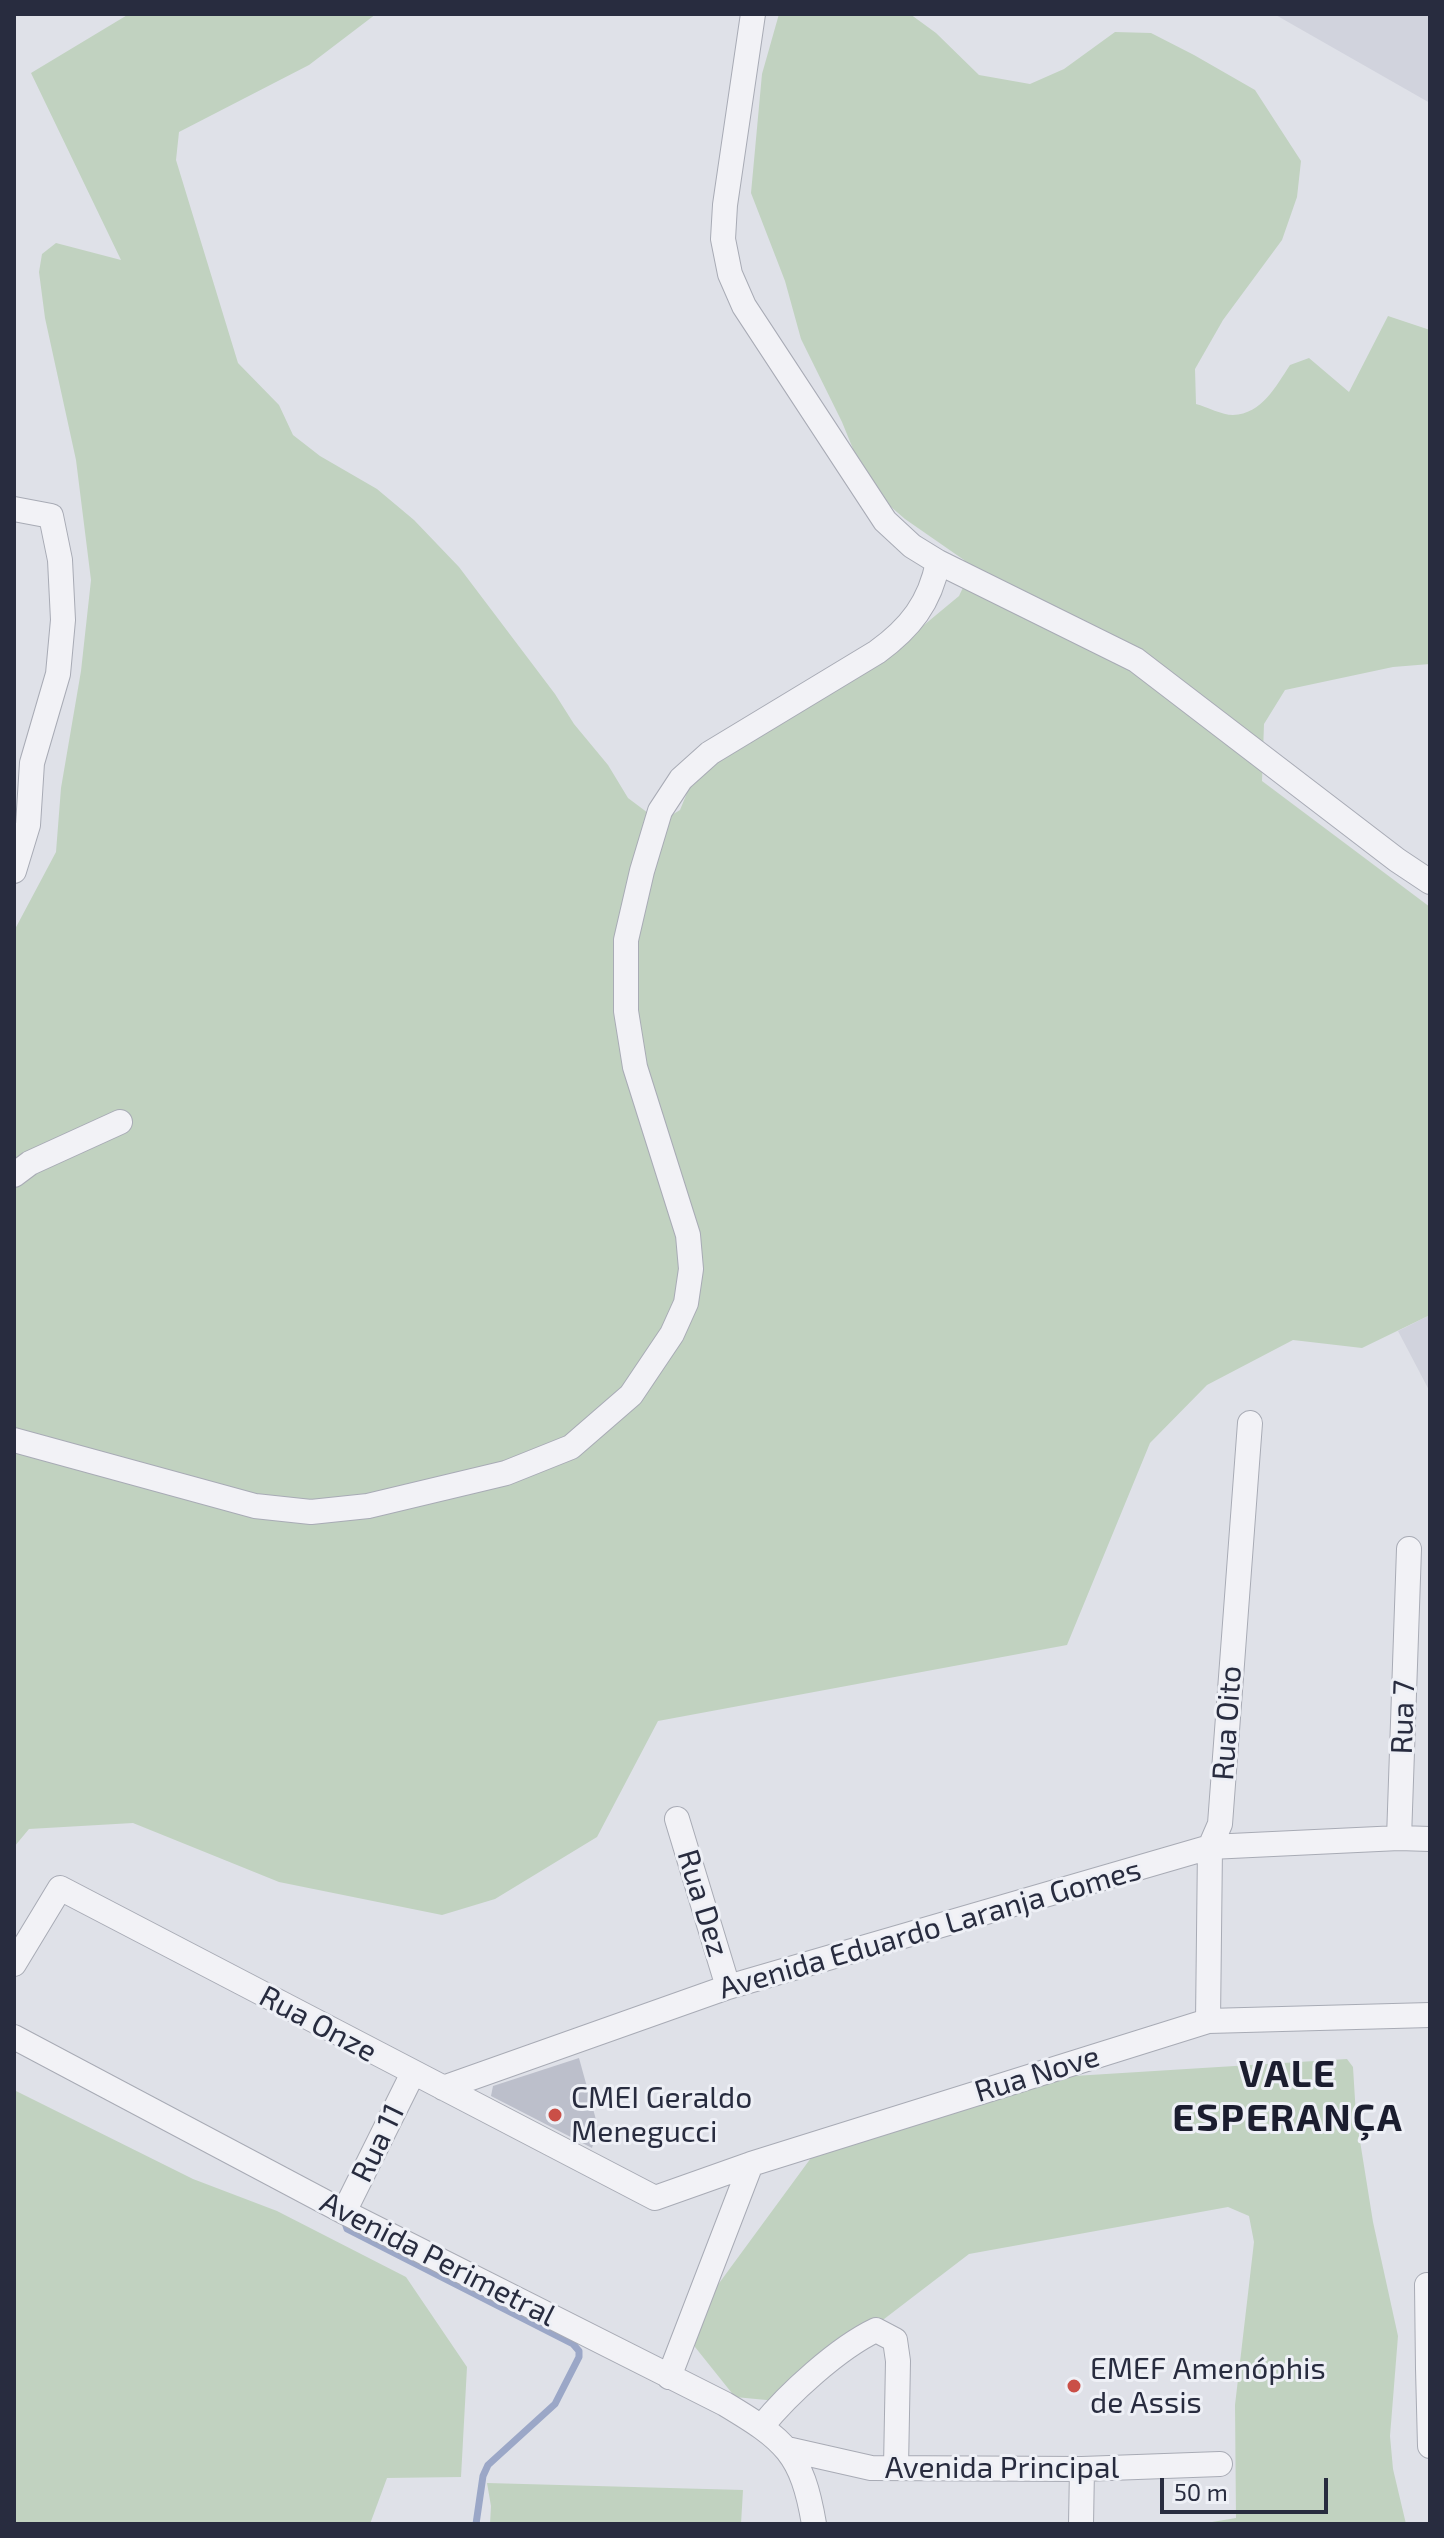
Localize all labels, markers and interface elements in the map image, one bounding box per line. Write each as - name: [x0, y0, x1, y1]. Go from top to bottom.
- street label: Rua Oito: [1205, 1665, 1249, 1781]
- street label: Rua 7: [1384, 1679, 1422, 1755]
- street label: Rua Dez: [670, 1845, 736, 1961]
- street label: Avenida Eduardo Laranja Gomes: [715, 1851, 1145, 2007]
- street label: Rua Onze: [253, 1978, 383, 2070]
- street label: Rua Nove: [970, 2038, 1104, 2110]
- district label: VALE ESPERANÇA: [1172, 2051, 1404, 2140]
- place label: CMEI Geraldo Menegucci: [571, 2080, 752, 2150]
- street label: Rua 11: [344, 2098, 412, 2188]
- marker: CMEI Geraldo Menegucci: [546, 2106, 564, 2124]
- street label: Avenida Perimetral: [314, 2184, 562, 2334]
- place label: EMEF Amenóphis de Assis: [1090, 2351, 1326, 2422]
- marker: EMEF Amenóphis de Assis: [1065, 2377, 1083, 2395]
- street label: Avenida Principal: [885, 2450, 1119, 2486]
- scale bar: [1164, 2462, 1332, 2512]
- text: 50 m: [1174, 2477, 1228, 2506]

